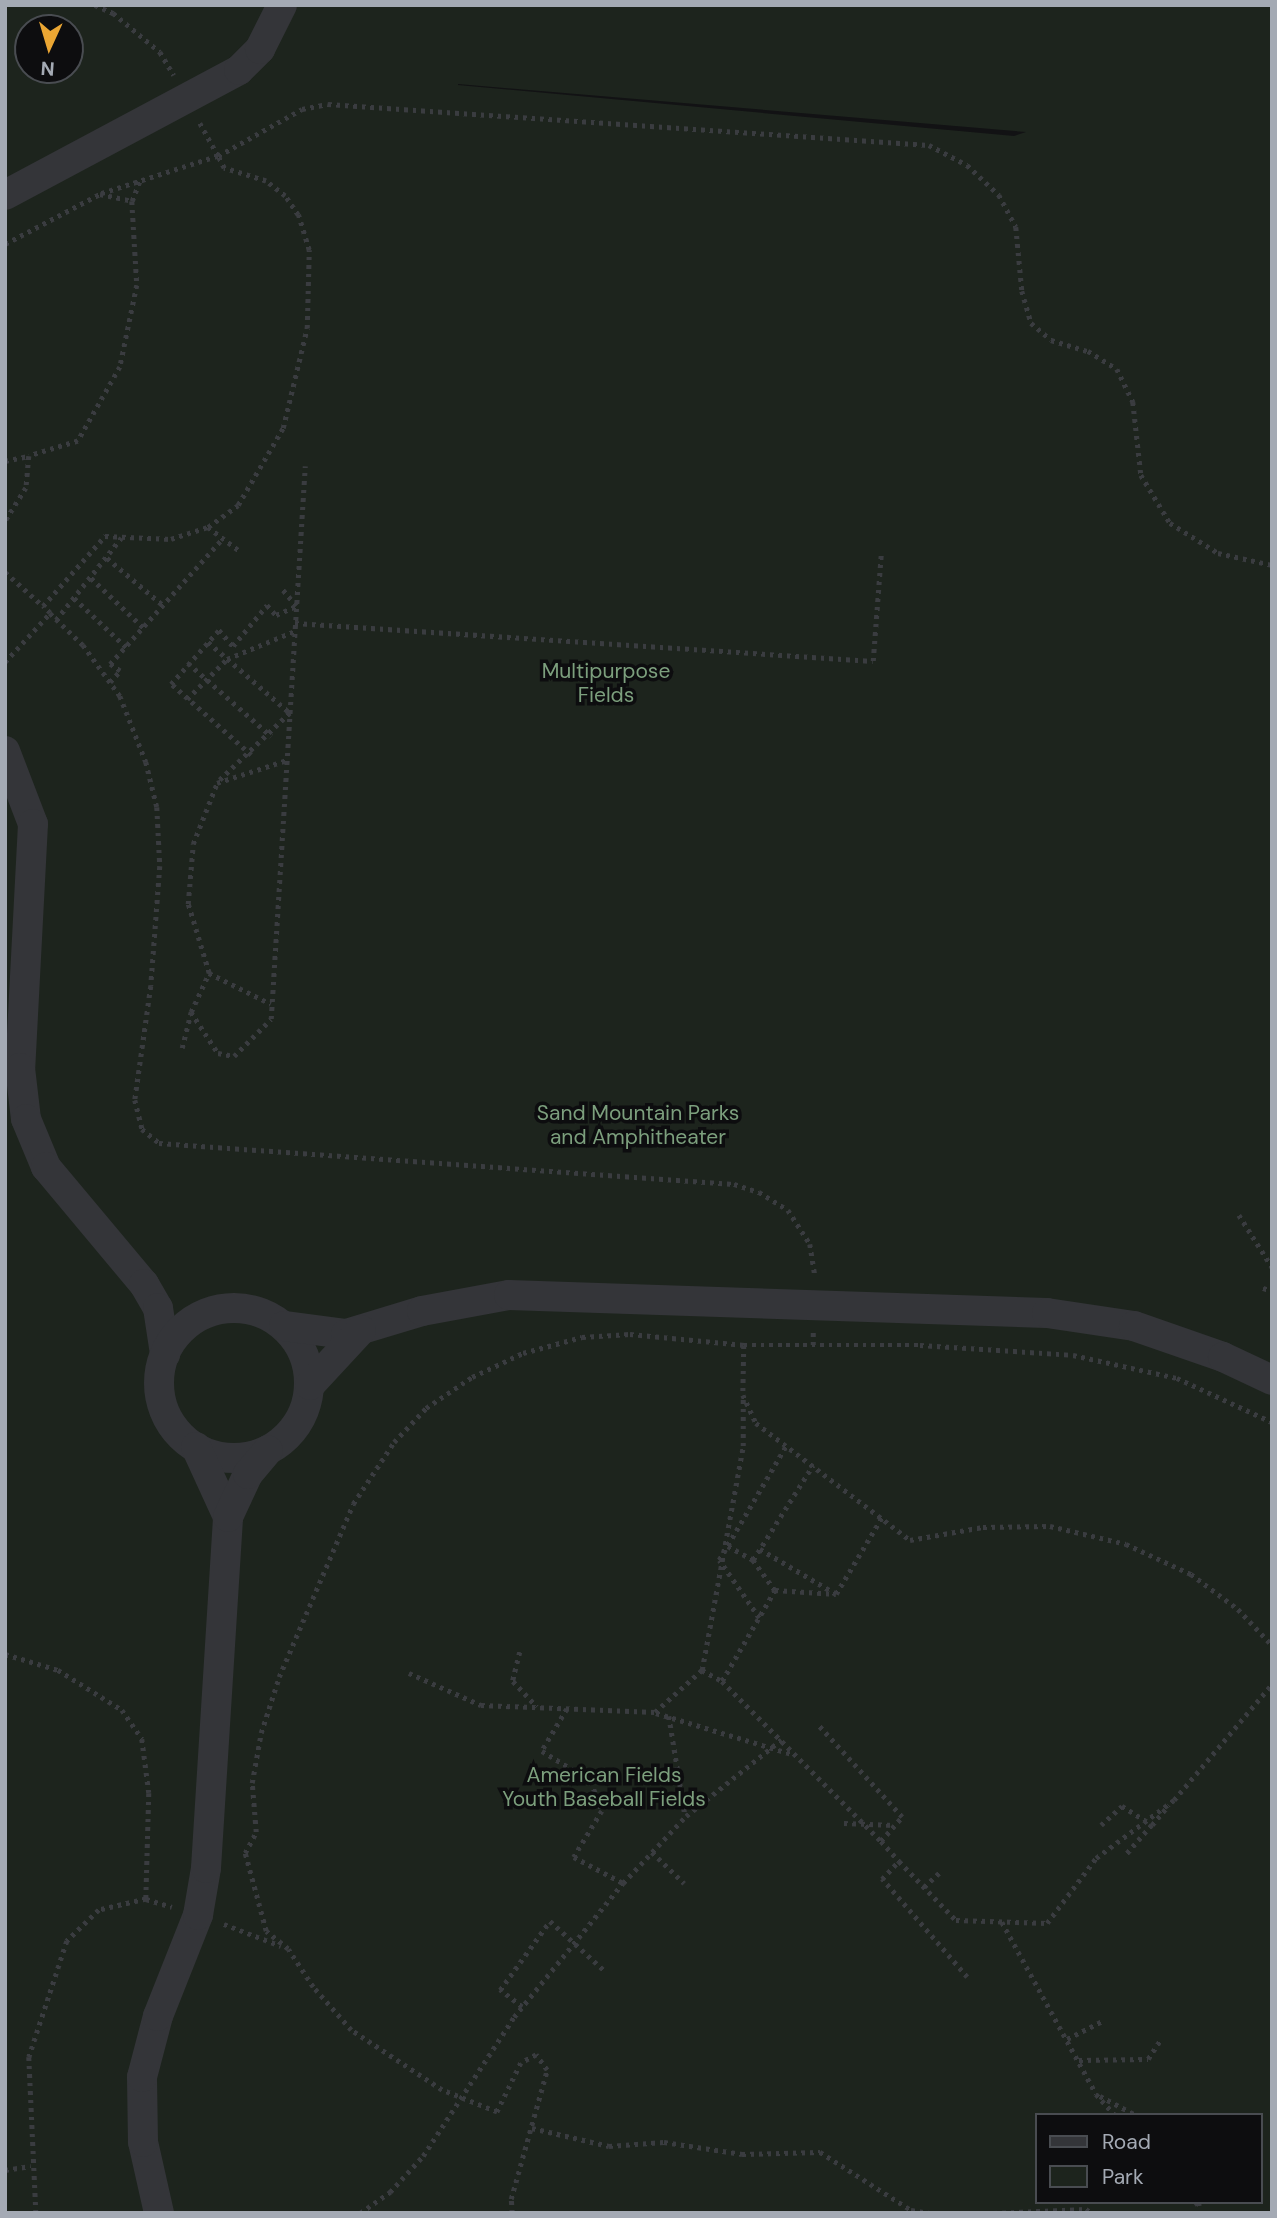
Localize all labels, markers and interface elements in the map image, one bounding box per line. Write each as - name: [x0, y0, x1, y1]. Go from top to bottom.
- north arrow: [14, 14, 84, 84]
- text: N: [40, 56, 55, 81]
- park label: Multipurpose Fields: [542, 658, 670, 708]
- park label: Sand Mountain Parks and Amphitheater: [537, 1100, 739, 1150]
- park label: American Fields Youth Baseball Fields: [502, 1762, 706, 1812]
- legend: [1036, 2113, 1263, 2204]
- text: Road: [1102, 2128, 1151, 2156]
- text: Park: [1102, 2163, 1143, 2191]

